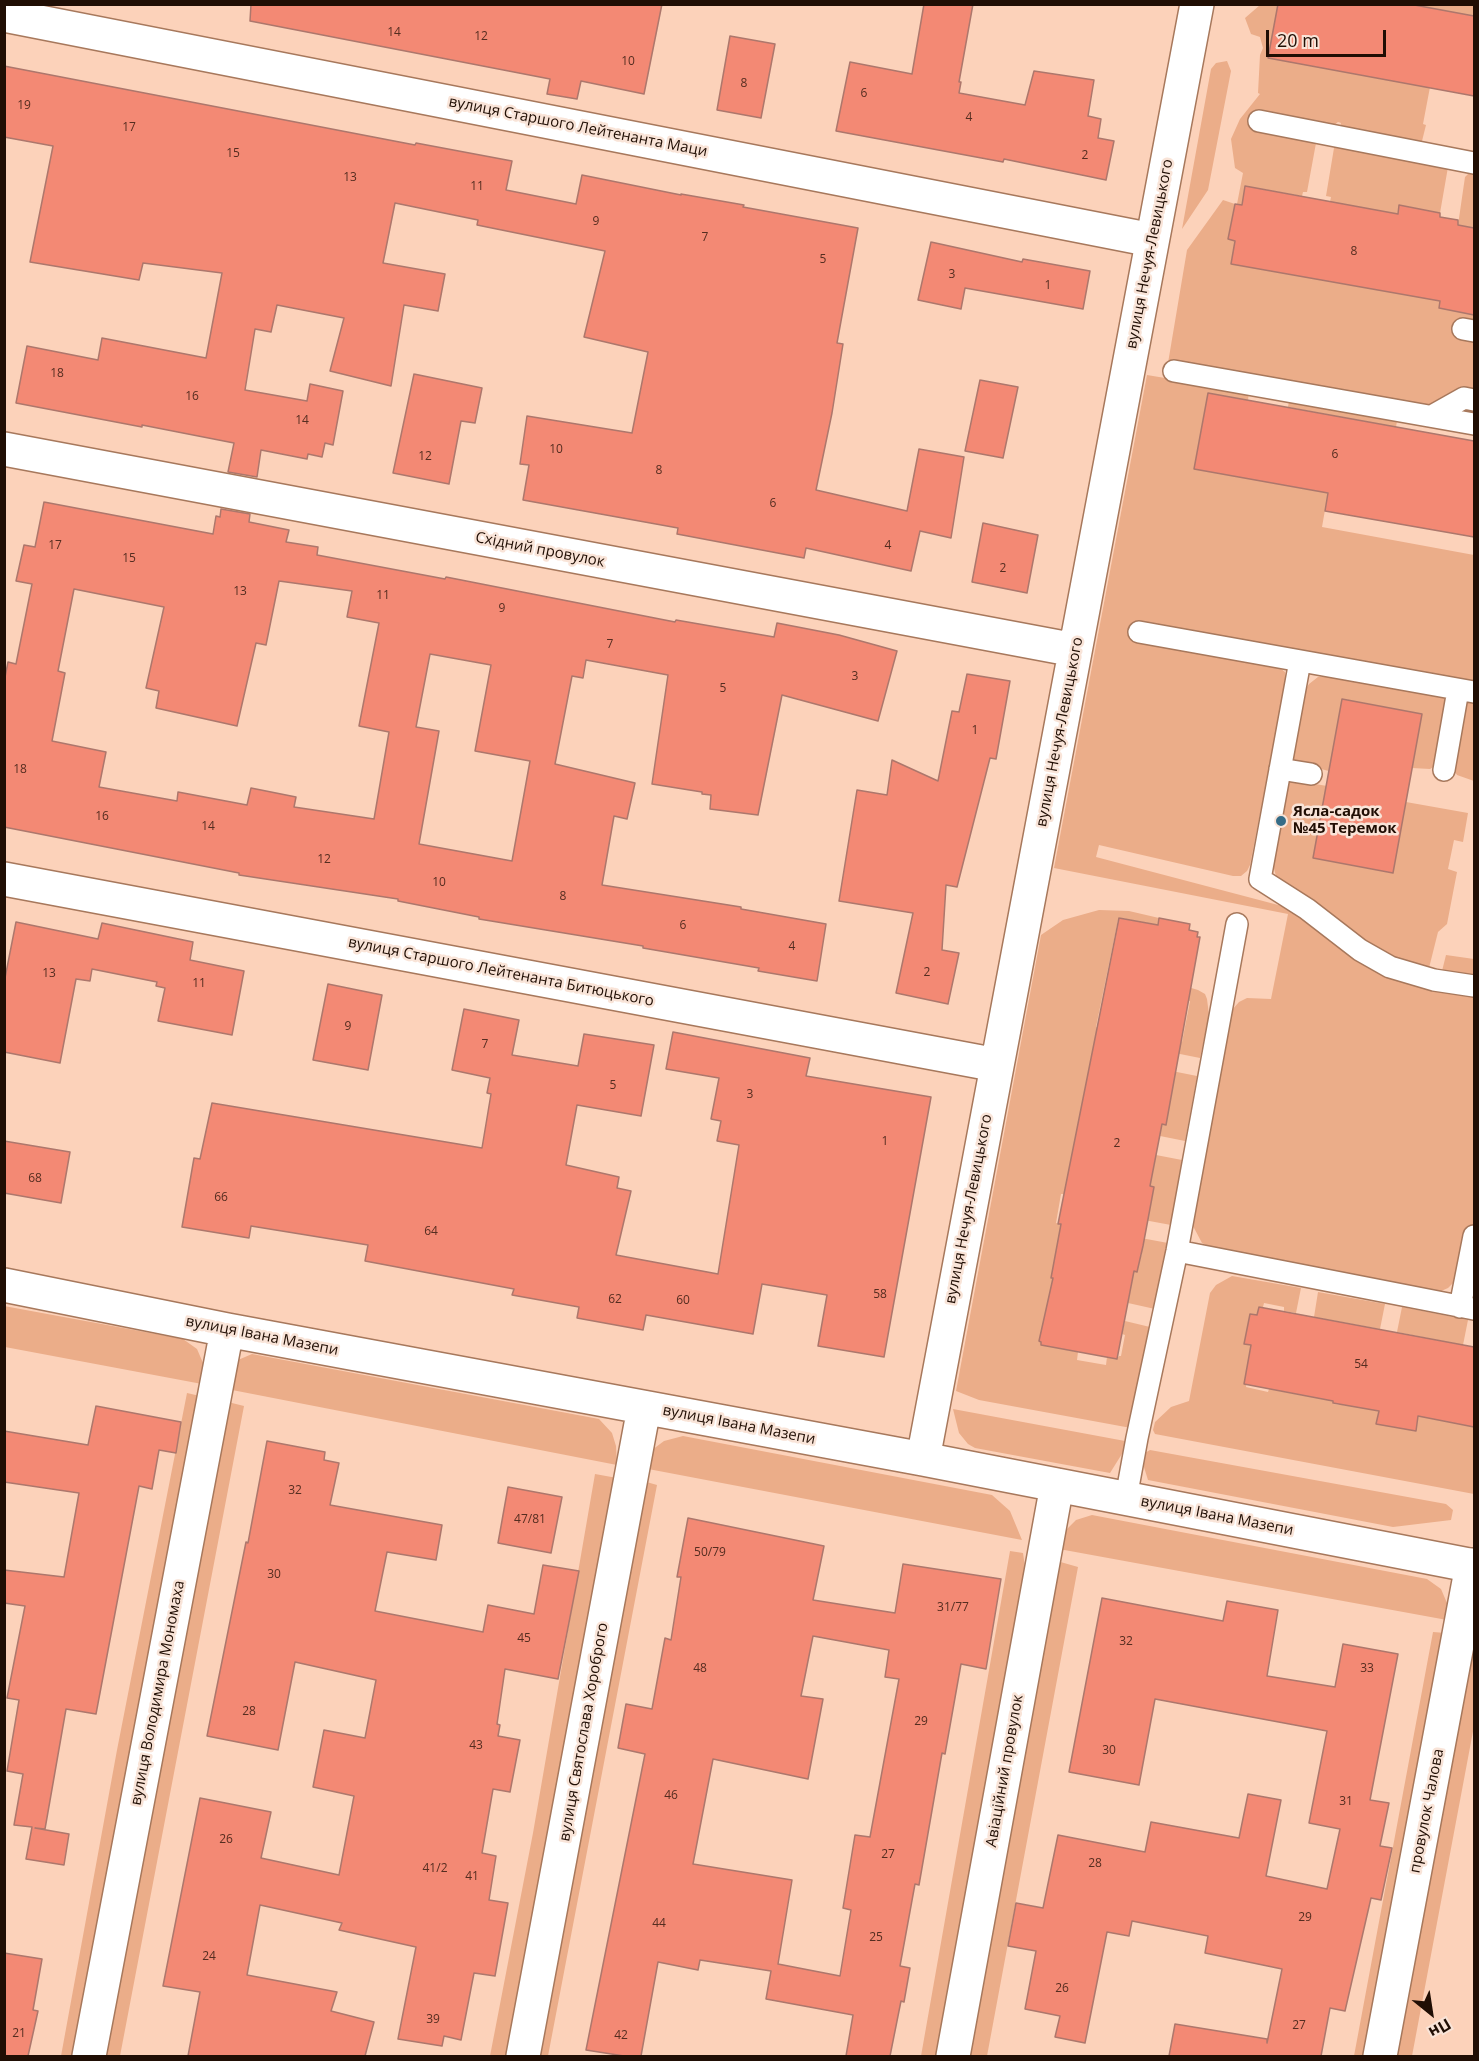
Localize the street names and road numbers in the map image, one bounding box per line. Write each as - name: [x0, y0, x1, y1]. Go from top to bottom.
- street label: вулиця Старшого Лейтенанта Маци: [447, 93, 709, 161]
- street label: вулиця Нечуя-Левицького: [1123, 158, 1177, 350]
- street label: Східний провулок: [474, 529, 606, 571]
- street label: вулиця Нечуя-Левицького: [1033, 636, 1087, 828]
- street label: вулиця Старшого Лейтенанта Битюцького: [347, 934, 655, 1010]
- street label: вулиця Нечуя-Левицького: [942, 1113, 996, 1305]
- street label: вулиця Івана Мазепи: [184, 1312, 340, 1360]
- street label: вулиця Івана Мазепи: [661, 1401, 817, 1449]
- street label: вулиця Івана Мазепи: [1139, 1492, 1295, 1540]
- street label: вулиця Володимира Мономаха: [127, 1579, 189, 1807]
- street label: вулиця Святослава Хороброго: [556, 1621, 612, 1843]
- street label: Авіаційний провулок: [983, 1693, 1027, 1849]
- street label: провулок Чалова: [1406, 1747, 1448, 1875]

